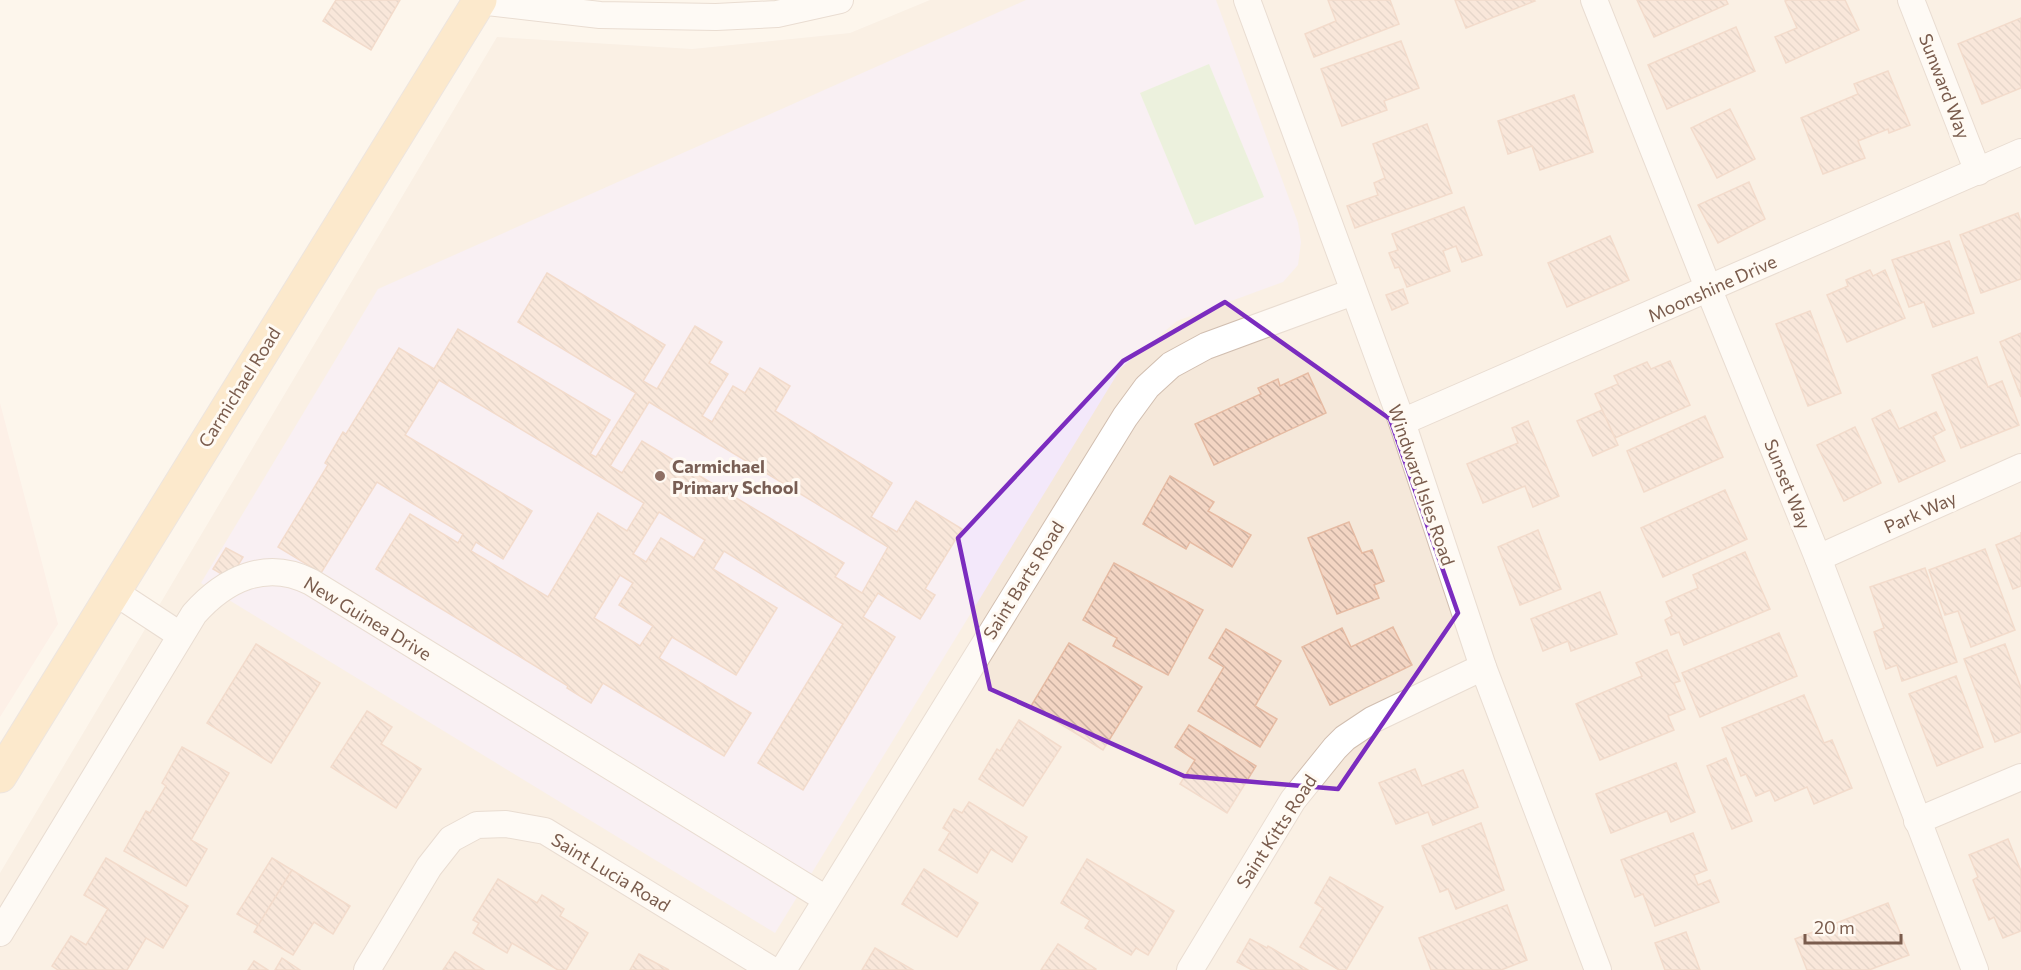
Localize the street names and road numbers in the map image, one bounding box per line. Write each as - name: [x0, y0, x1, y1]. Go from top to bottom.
- street label: Sunward Way: [1915, 30, 1975, 142]
- street label: Moonshine Drive: [1644, 250, 1780, 326]
- street label: Carmichael Road: [193, 323, 285, 451]
- street label: Windward Isles Road: [1384, 402, 1460, 568]
- street label: Sunset Way: [1760, 436, 1816, 532]
- street label: Park Way: [1880, 486, 1960, 538]
- street label: Saint Barts Road: [978, 517, 1068, 643]
- street label: New Guinea Drive: [300, 571, 436, 665]
- street label: Saint Kitts Road: [1231, 770, 1321, 892]
- street label: Saint Lucia Road: [548, 828, 674, 916]

